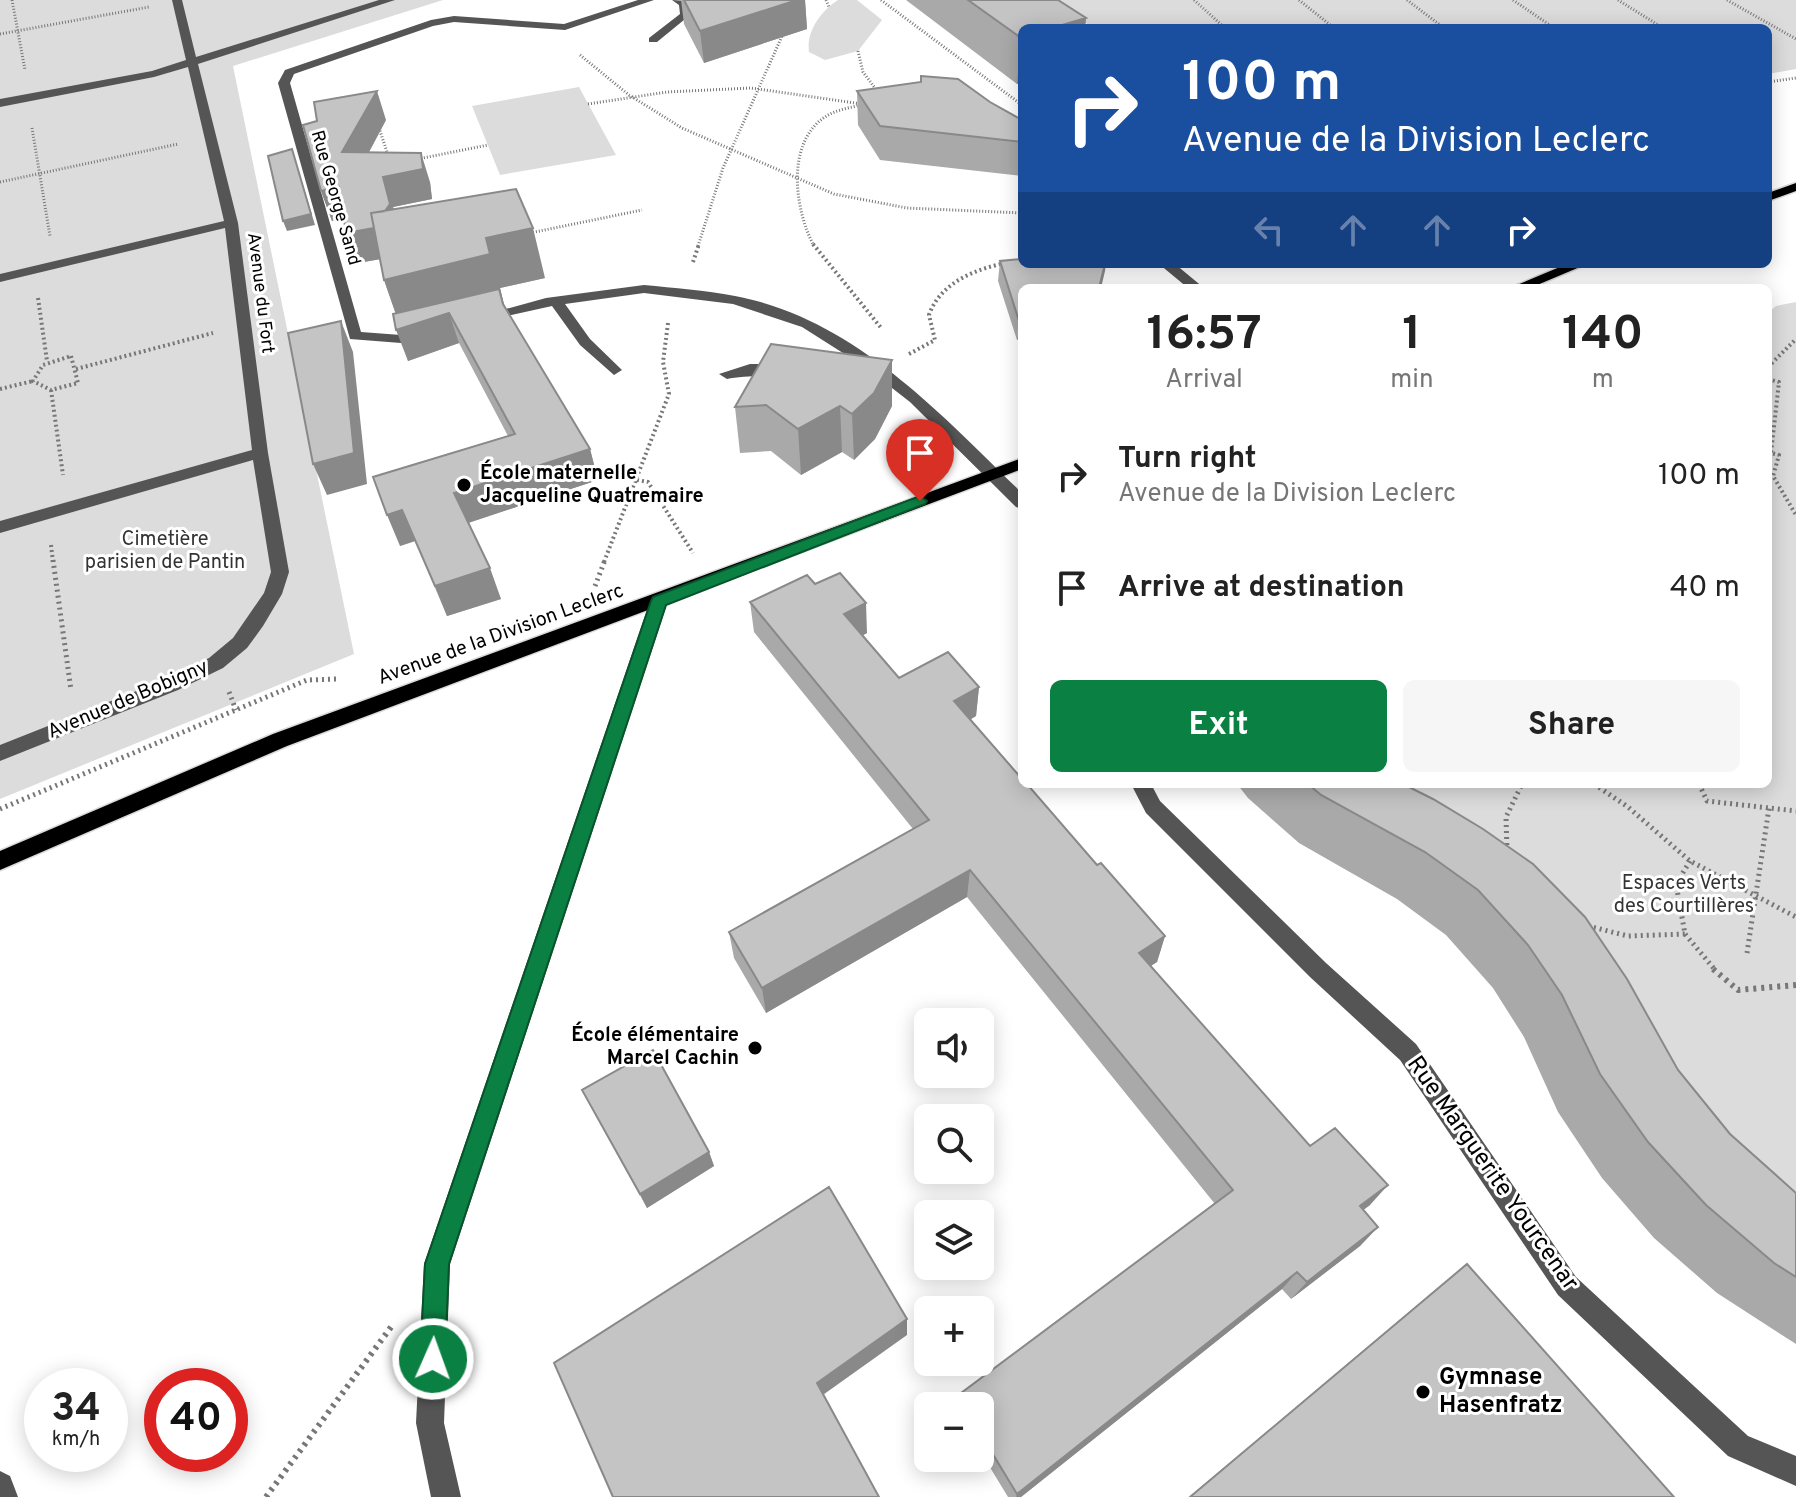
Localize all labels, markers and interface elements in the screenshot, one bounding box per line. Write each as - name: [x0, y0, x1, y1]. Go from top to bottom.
- text: 100 m: [1182, 50, 1341, 120]
- icon: right: [1050, 56, 1154, 160]
- text: Avenue de la Division Leclerc: [1182, 119, 1650, 165]
- street label: Rue George Sand: [305, 128, 365, 268]
- icon: left: [1247, 208, 1291, 252]
- icon: ahead: [1331, 208, 1375, 252]
- icon: ahead: [1415, 208, 1459, 252]
- icon: right: [1499, 208, 1543, 252]
- street label: Avenue du Fort: [241, 231, 279, 355]
- text: 16:57: [1146, 306, 1262, 366]
- text: 1: [1402, 306, 1421, 366]
- text: 140: [1562, 306, 1644, 366]
- text: Arrival: [1165, 364, 1243, 397]
- text: min: [1390, 364, 1434, 397]
- text: m: [1592, 364, 1614, 397]
- pin: [886, 419, 954, 501]
- icon: arrive: [898, 431, 942, 475]
- text: Turn right: [1118, 441, 1256, 478]
- icon: right: [1050, 454, 1094, 498]
- text: 100 m: [1658, 458, 1740, 495]
- place label: École maternelle Jacqueline Quatremaire: [480, 459, 704, 510]
- marker: École maternelle Jacqueline Quatremaire: [455, 476, 473, 494]
- text: Avenue de la Division Leclerc: [1118, 478, 1456, 511]
- park label: Cimetière parisien de Pantin: [85, 527, 245, 576]
- icon: arrive: [1050, 566, 1094, 610]
- text: Arrive at destination: [1118, 570, 1404, 607]
- text: 40 m: [1670, 570, 1740, 607]
- street label: Avenue de la Division Leclerc: [374, 578, 628, 692]
- street label: Avenue de Bobigny: [44, 654, 212, 746]
- button: Exit: [1050, 680, 1387, 772]
- button: Share: [1403, 680, 1740, 772]
- park label: Espaces Verts des Courtillères: [1614, 871, 1754, 920]
- map controls: [914, 1008, 994, 1472]
- button: sound: [914, 1008, 994, 1088]
- place label: École élémentaire Marcel Cachin: [571, 1021, 739, 1072]
- marker: École élémentaire Marcel Cachin: [746, 1039, 764, 1057]
- street label: Rue Marguerite Yourcenar: [1399, 1051, 1585, 1297]
- button: search: [914, 1104, 994, 1184]
- button: layers: [914, 1200, 994, 1280]
- button: +: [914, 1296, 994, 1376]
- position arrow: [391, 1317, 475, 1401]
- place label: Gymnase Hasenfratz: [1439, 1363, 1563, 1421]
- speed limit sign: 40: [144, 1368, 248, 1472]
- marker: Gymnase Hasenfratz: [1414, 1383, 1432, 1401]
- text: 34: [51, 1385, 101, 1435]
- button: −: [914, 1392, 994, 1472]
- text: km/h: [52, 1427, 100, 1453]

